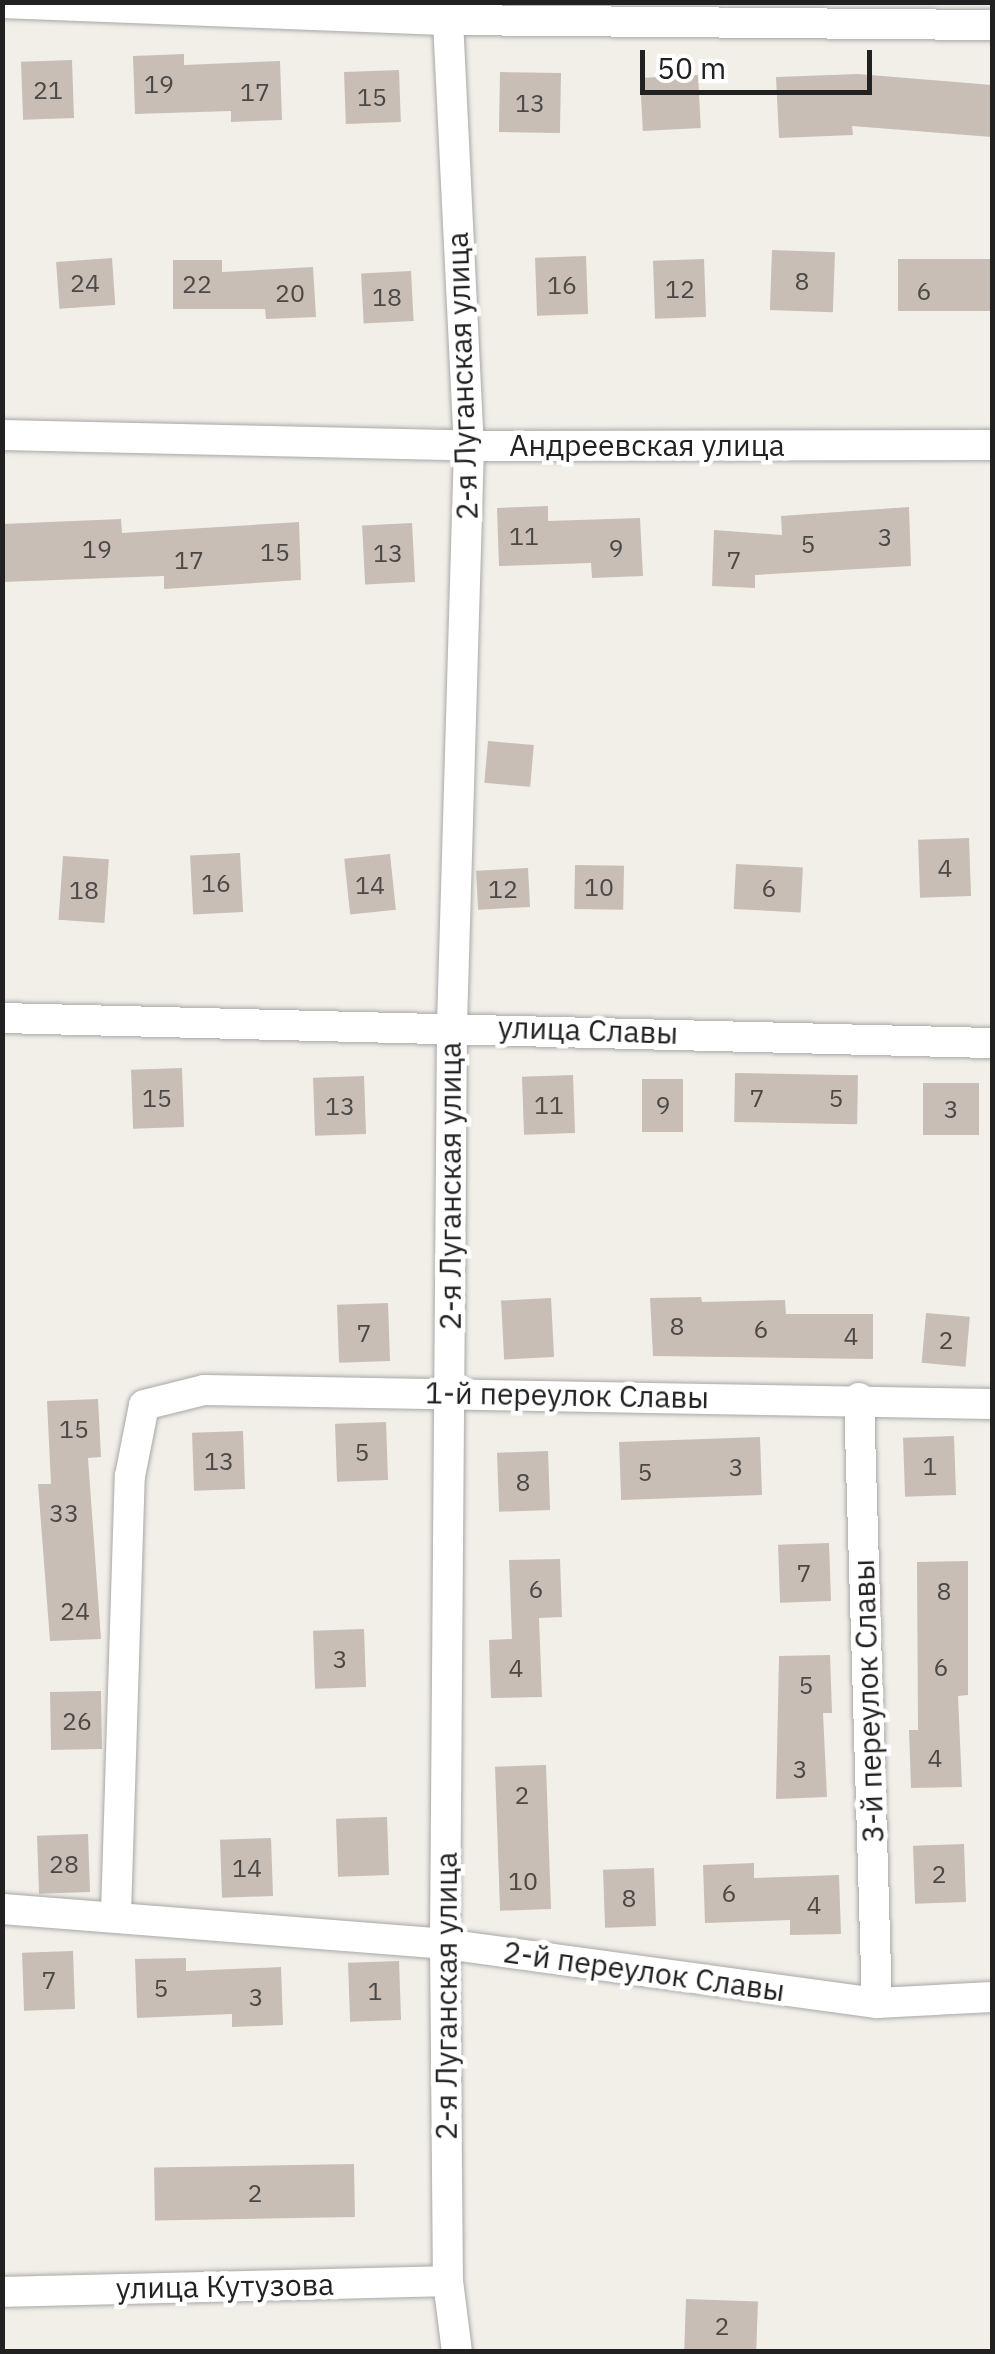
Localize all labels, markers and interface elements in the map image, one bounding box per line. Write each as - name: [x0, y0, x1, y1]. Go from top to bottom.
- scale bar: [645, 30, 878, 92]
- text: 50 m: [657, 48, 726, 87]
- house number: 19: [144, 69, 174, 99]
- house number: 21: [33, 75, 63, 105]
- house number: 17: [240, 77, 270, 107]
- house number: 15: [357, 82, 387, 112]
- house number: 13: [515, 88, 545, 118]
- street label: 2-я Луганская улица: [439, 231, 485, 521]
- house number: 8: [795, 266, 809, 296]
- house number: 24: [70, 268, 100, 298]
- house number: 22: [182, 269, 212, 299]
- house number: 16: [547, 270, 577, 300]
- house number: 12: [665, 274, 695, 304]
- house number: 6: [917, 276, 931, 306]
- house number: 20: [275, 278, 305, 308]
- house number: 18: [372, 282, 402, 312]
- street label: Андреевская улица: [509, 427, 785, 463]
- house number: 11: [509, 521, 539, 551]
- house number: 3: [878, 522, 892, 552]
- house number: 5: [801, 529, 815, 559]
- house number: 9: [609, 533, 623, 563]
- house number: 19: [82, 534, 112, 564]
- house number: 15: [260, 537, 290, 567]
- house number: 13: [373, 538, 403, 568]
- house number: 17: [174, 545, 204, 575]
- house number: 7: [727, 545, 741, 575]
- house number: 4: [938, 853, 952, 883]
- house number: 16: [201, 868, 231, 898]
- house number: 14: [355, 870, 385, 900]
- house number: 10: [584, 872, 614, 902]
- house number: 6: [762, 873, 776, 903]
- house number: 12: [488, 874, 518, 904]
- house number: 18: [69, 875, 99, 905]
- street label: улица Славы: [497, 1009, 679, 1051]
- street label: 2-я Луганская улица: [432, 1042, 468, 1330]
- house number: 15: [142, 1083, 172, 1113]
- house number: 7: [750, 1083, 764, 1113]
- house number: 5: [829, 1083, 843, 1113]
- house number: 11: [534, 1090, 564, 1120]
- house number: 9: [656, 1090, 670, 1120]
- house number: 13: [325, 1091, 355, 1121]
- house number: 3: [944, 1094, 958, 1124]
- house number: 8: [670, 1311, 684, 1341]
- house number: 6: [754, 1314, 768, 1344]
- house number: 7: [357, 1318, 371, 1348]
- house number: 4: [844, 1321, 858, 1351]
- house number: 2: [939, 1325, 953, 1355]
- street label: 1-й переулок Славы: [425, 1375, 709, 1415]
- house number: 15: [59, 1414, 89, 1444]
- house number: 5: [355, 1437, 369, 1467]
- house number: 13: [204, 1446, 234, 1476]
- house number: 1: [923, 1451, 937, 1481]
- house number: 3: [729, 1452, 743, 1482]
- house number: 5: [638, 1457, 652, 1487]
- house number: 8: [516, 1467, 530, 1497]
- house number: 33: [49, 1498, 79, 1528]
- house number: 7: [797, 1558, 811, 1588]
- street label: 3-й переулок Славы: [845, 1558, 891, 1844]
- house number: 6: [529, 1574, 543, 1604]
- house number: 8: [937, 1576, 951, 1606]
- house number: 24: [60, 1596, 90, 1626]
- house number: 3: [333, 1644, 347, 1674]
- house number: 6: [934, 1652, 948, 1682]
- house number: 4: [509, 1653, 523, 1683]
- house number: 5: [799, 1670, 813, 1700]
- house number: 26: [62, 1706, 92, 1736]
- house number: 4: [928, 1743, 942, 1773]
- house number: 3: [793, 1754, 807, 1784]
- house number: 2: [515, 1780, 529, 1810]
- house number: 28: [49, 1849, 79, 1879]
- street label: 2-я Луганская улица: [428, 1852, 464, 2140]
- house number: 14: [232, 1853, 262, 1883]
- house number: 2: [932, 1859, 946, 1889]
- house number: 10: [508, 1866, 538, 1896]
- house number: 6: [722, 1878, 736, 1908]
- house number: 8: [622, 1883, 636, 1913]
- house number: 4: [807, 1890, 821, 1920]
- street label: 2-й переулок Славы: [501, 1933, 787, 2009]
- house number: 7: [42, 1965, 56, 1995]
- house number: 5: [154, 1973, 168, 2003]
- house number: 1: [368, 1976, 382, 2006]
- house number: 3: [249, 1982, 263, 2012]
- house number: 2: [248, 2178, 262, 2208]
- street label: улица Кутузова: [116, 2266, 334, 2306]
- house number: 2: [715, 2311, 729, 2341]

